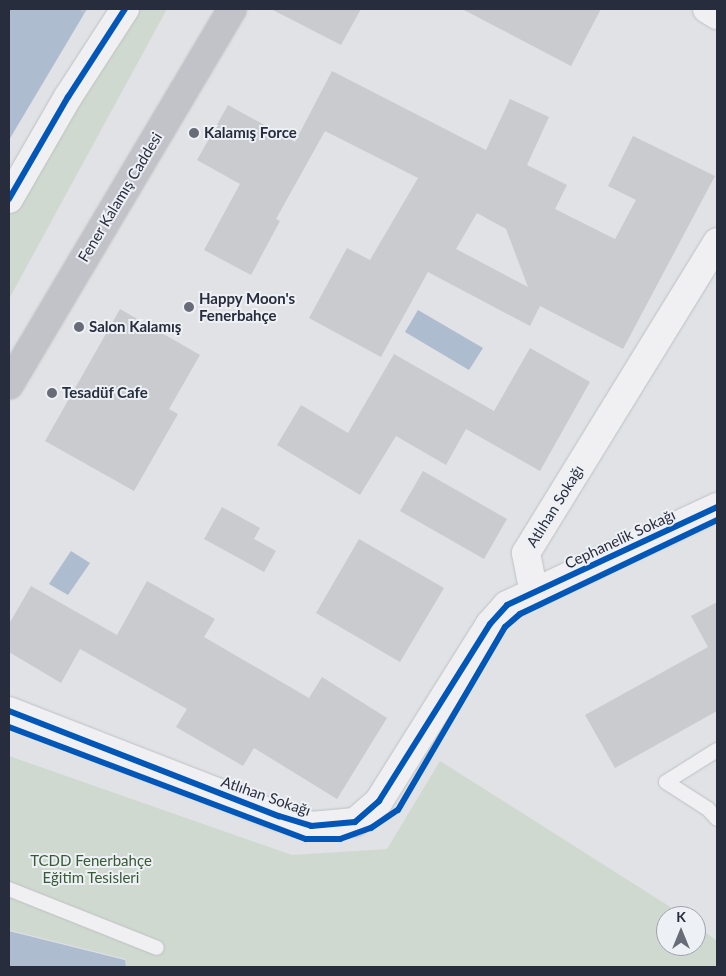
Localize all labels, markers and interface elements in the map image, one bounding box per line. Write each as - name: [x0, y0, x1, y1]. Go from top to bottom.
- place label: Kalamış Force: [204, 124, 297, 142]
- marker: Kalamış Force: [188, 127, 200, 139]
- street label: Fener Kalamış Caddesi: [74, 129, 166, 265]
- place label: Happy Moon's Fenerbahçe: [199, 289, 295, 324]
- marker: Happy Moon's Fenerbahçe: [183, 301, 195, 313]
- place label: Salon Kalamış: [89, 318, 181, 336]
- marker: Salon Kalamış: [73, 321, 85, 333]
- place label: Tesadüf Cafe: [62, 384, 148, 402]
- marker: Tesadüf Cafe: [46, 387, 58, 399]
- street label: Atlıhan Sokağı: [523, 462, 587, 550]
- street label: Cephanelik Sokağı: [562, 505, 678, 573]
- street label: Atlıhan Sokağı: [219, 772, 313, 820]
- park label: TCDD Fenerbahçe Eğitim Tesisleri: [30, 851, 152, 886]
- north arrow: [656, 906, 706, 956]
- text: K: [676, 908, 686, 925]

